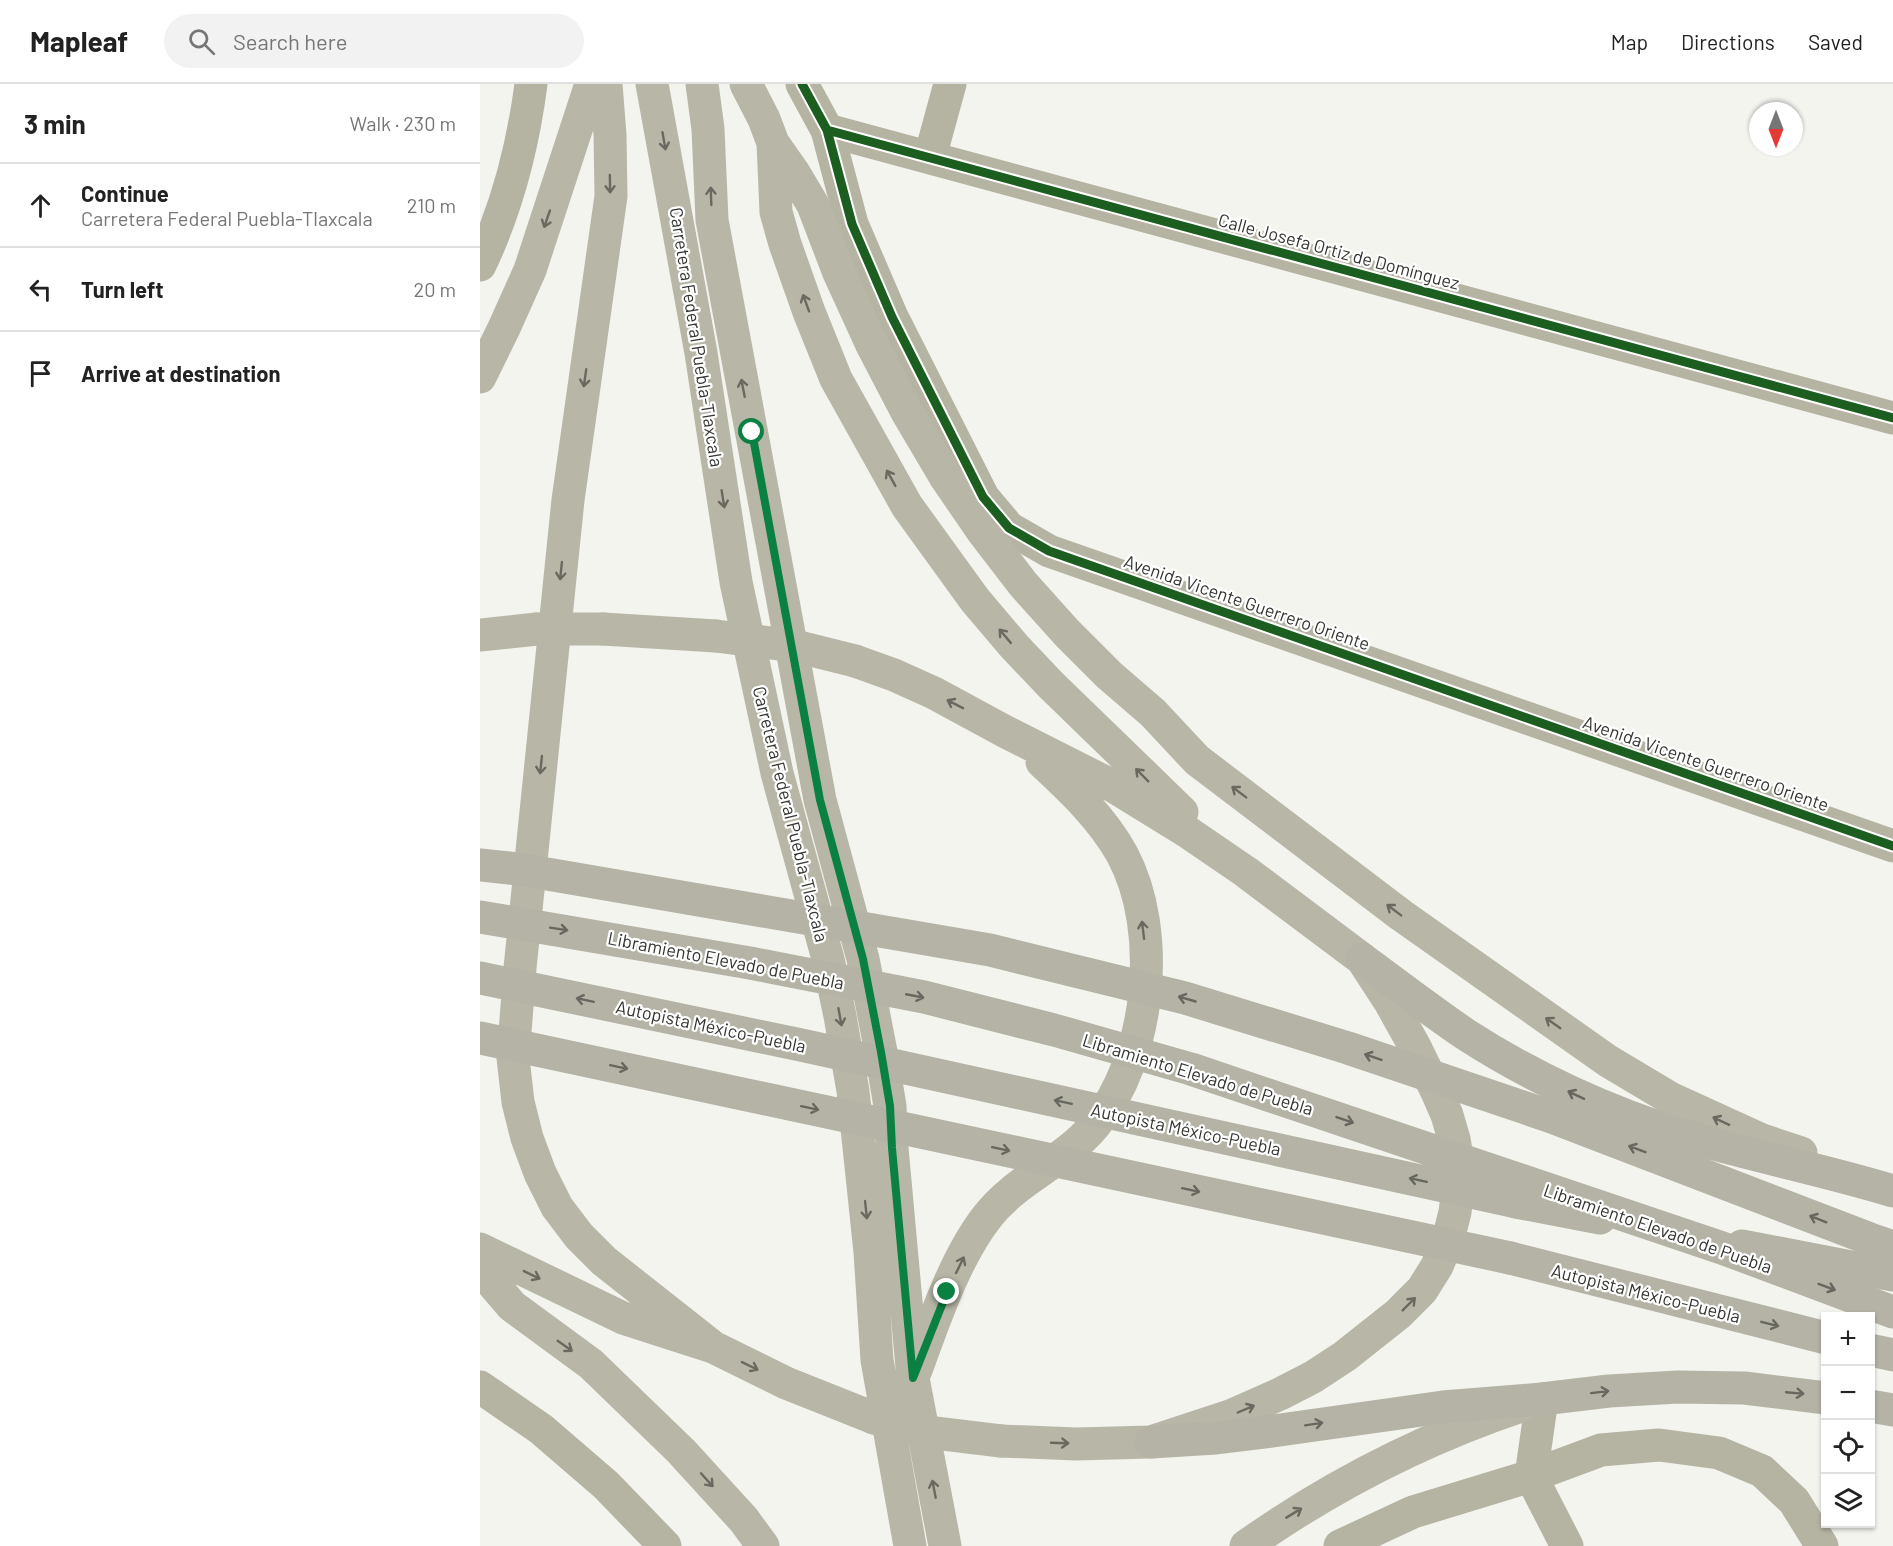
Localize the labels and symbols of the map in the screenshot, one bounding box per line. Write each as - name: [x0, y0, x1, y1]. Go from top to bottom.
- north arrow: [1749, 102, 1803, 156]
- one-way arrow: [659, 131, 670, 151]
- one-way arrow: [605, 174, 616, 194]
- one-way arrow: [705, 186, 716, 206]
- street label: Carretera Federal Puebla-Tlaxcala: [666, 206, 728, 468]
- street label: Calle Josefa Ortiz de Domínguez: [1216, 208, 1462, 294]
- one-way arrow: [540, 210, 551, 228]
- one-way arrow: [799, 294, 810, 313]
- one-way arrow: [579, 367, 590, 387]
- one-way arrow: [737, 379, 748, 398]
- route start: [738, 418, 764, 444]
- one-way arrow: [885, 470, 897, 487]
- one-way arrow: [718, 489, 729, 509]
- street label: Avenida Vicente Guerrero Oriente: [1121, 549, 1373, 655]
- one-way arrow: [555, 561, 566, 580]
- one-way arrow: [998, 629, 1012, 644]
- street label: Carretera Federal Puebla-Tlaxcala: [749, 684, 833, 944]
- one-way arrow: [946, 697, 964, 709]
- street label: Avenida Vicente Guerrero Oriente: [1580, 710, 1832, 816]
- one-way arrow: [536, 755, 547, 775]
- one-way arrow: [1135, 767, 1150, 782]
- one-way arrow: [1231, 786, 1247, 799]
- one-way arrow: [1387, 904, 1403, 916]
- one-way arrow: [1137, 920, 1148, 940]
- one-way arrow: [548, 924, 568, 935]
- street label: Libramiento Elevado de Puebla: [606, 926, 846, 994]
- one-way arrow: [905, 991, 925, 1002]
- one-way arrow: [1178, 993, 1197, 1004]
- one-way arrow: [576, 994, 595, 1005]
- street label: Autopista México-Puebla: [614, 995, 808, 1057]
- one-way arrow: [834, 1007, 845, 1026]
- one-way arrow: [1546, 1017, 1562, 1029]
- street label: Libramiento Elevado de Puebla: [1080, 1028, 1316, 1120]
- one-way arrow: [1364, 1050, 1383, 1061]
- one-way arrow: [609, 1062, 629, 1073]
- one-way arrow: [1568, 1088, 1586, 1100]
- one-way arrow: [1054, 1096, 1073, 1108]
- street label: Autopista México-Puebla: [1089, 1098, 1283, 1160]
- one-way arrow: [800, 1102, 819, 1114]
- one-way arrow: [1335, 1115, 1353, 1126]
- one-way arrow: [1712, 1115, 1730, 1127]
- one-way arrow: [1628, 1142, 1646, 1153]
- one-way arrow: [991, 1143, 1010, 1155]
- one-way arrow: [1408, 1174, 1428, 1185]
- street label: Libramiento Elevado de Puebla: [1541, 1179, 1775, 1277]
- one-way arrow: [1182, 1184, 1201, 1196]
- one-way arrow: [861, 1200, 872, 1220]
- one-way arrow: [1810, 1213, 1828, 1224]
- one-way arrow: [954, 1257, 966, 1275]
- street label: Autopista México-Puebla: [1549, 1259, 1743, 1327]
- one-way arrow: [523, 1269, 541, 1281]
- route end: [933, 1278, 959, 1304]
- one-way arrow: [1817, 1282, 1835, 1293]
- one-way arrow: [1401, 1296, 1416, 1311]
- one-way arrow: [1760, 1319, 1779, 1331]
- one-way arrow: [557, 1340, 573, 1352]
- one-way arrow: [741, 1361, 759, 1373]
- one-way arrow: [1590, 1386, 1609, 1397]
- one-way arrow: [1784, 1388, 1804, 1399]
- one-way arrow: [1237, 1403, 1255, 1414]
- one-way arrow: [1303, 1419, 1323, 1430]
- one-way arrow: [1049, 1437, 1069, 1449]
- one-way arrow: [700, 1472, 714, 1487]
- one-way arrow: [928, 1479, 939, 1499]
- one-way arrow: [1285, 1507, 1302, 1519]

